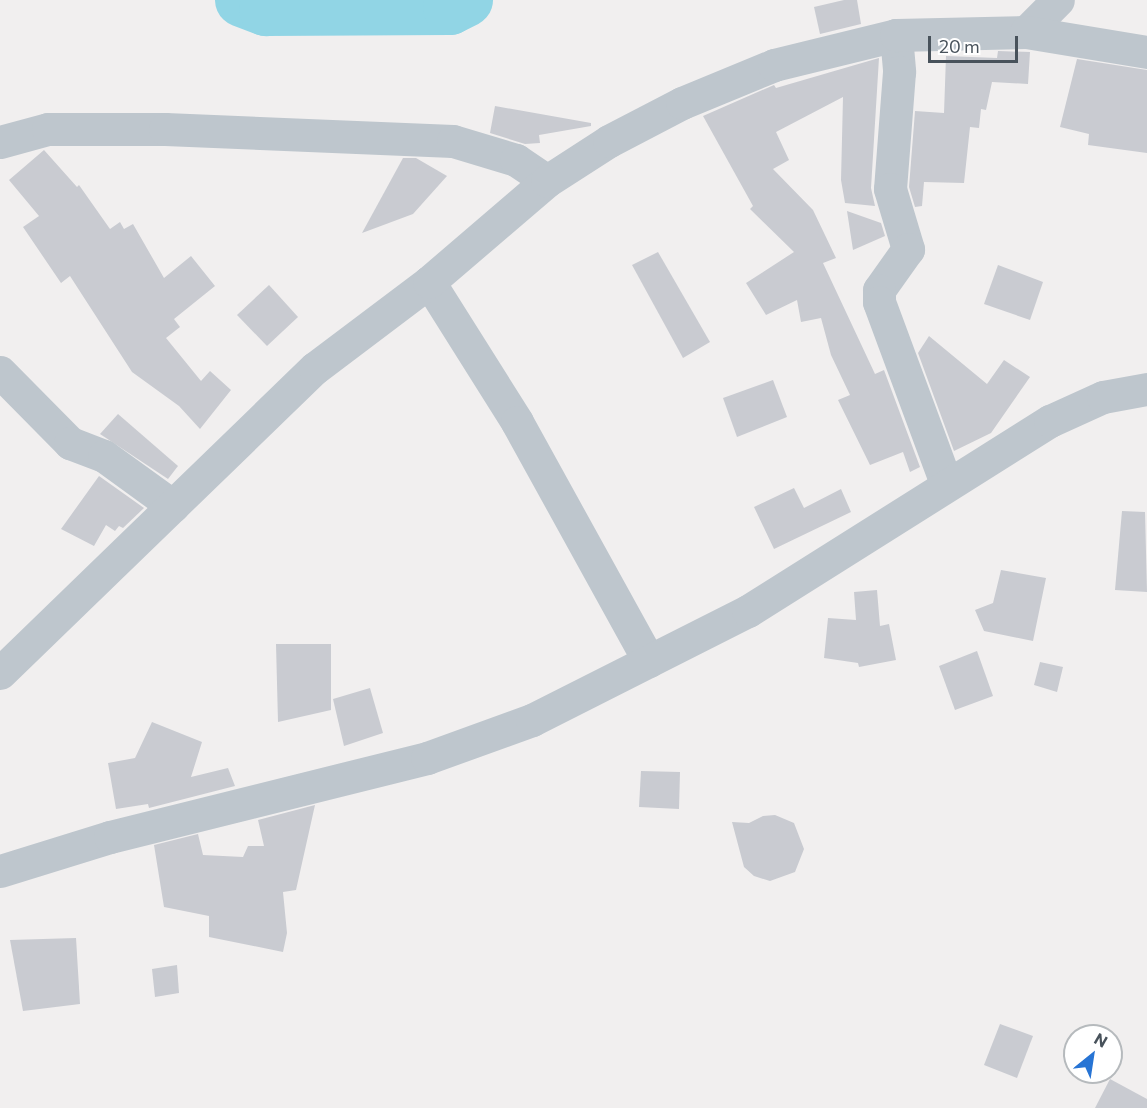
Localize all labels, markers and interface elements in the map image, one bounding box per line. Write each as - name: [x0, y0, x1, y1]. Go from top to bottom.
- scale bar: [931, 24, 1021, 62]
- text: 20 m: [939, 35, 980, 57]
- north arrow: [1063, 1024, 1123, 1084]
- text: N: [1091, 1028, 1111, 1051]

